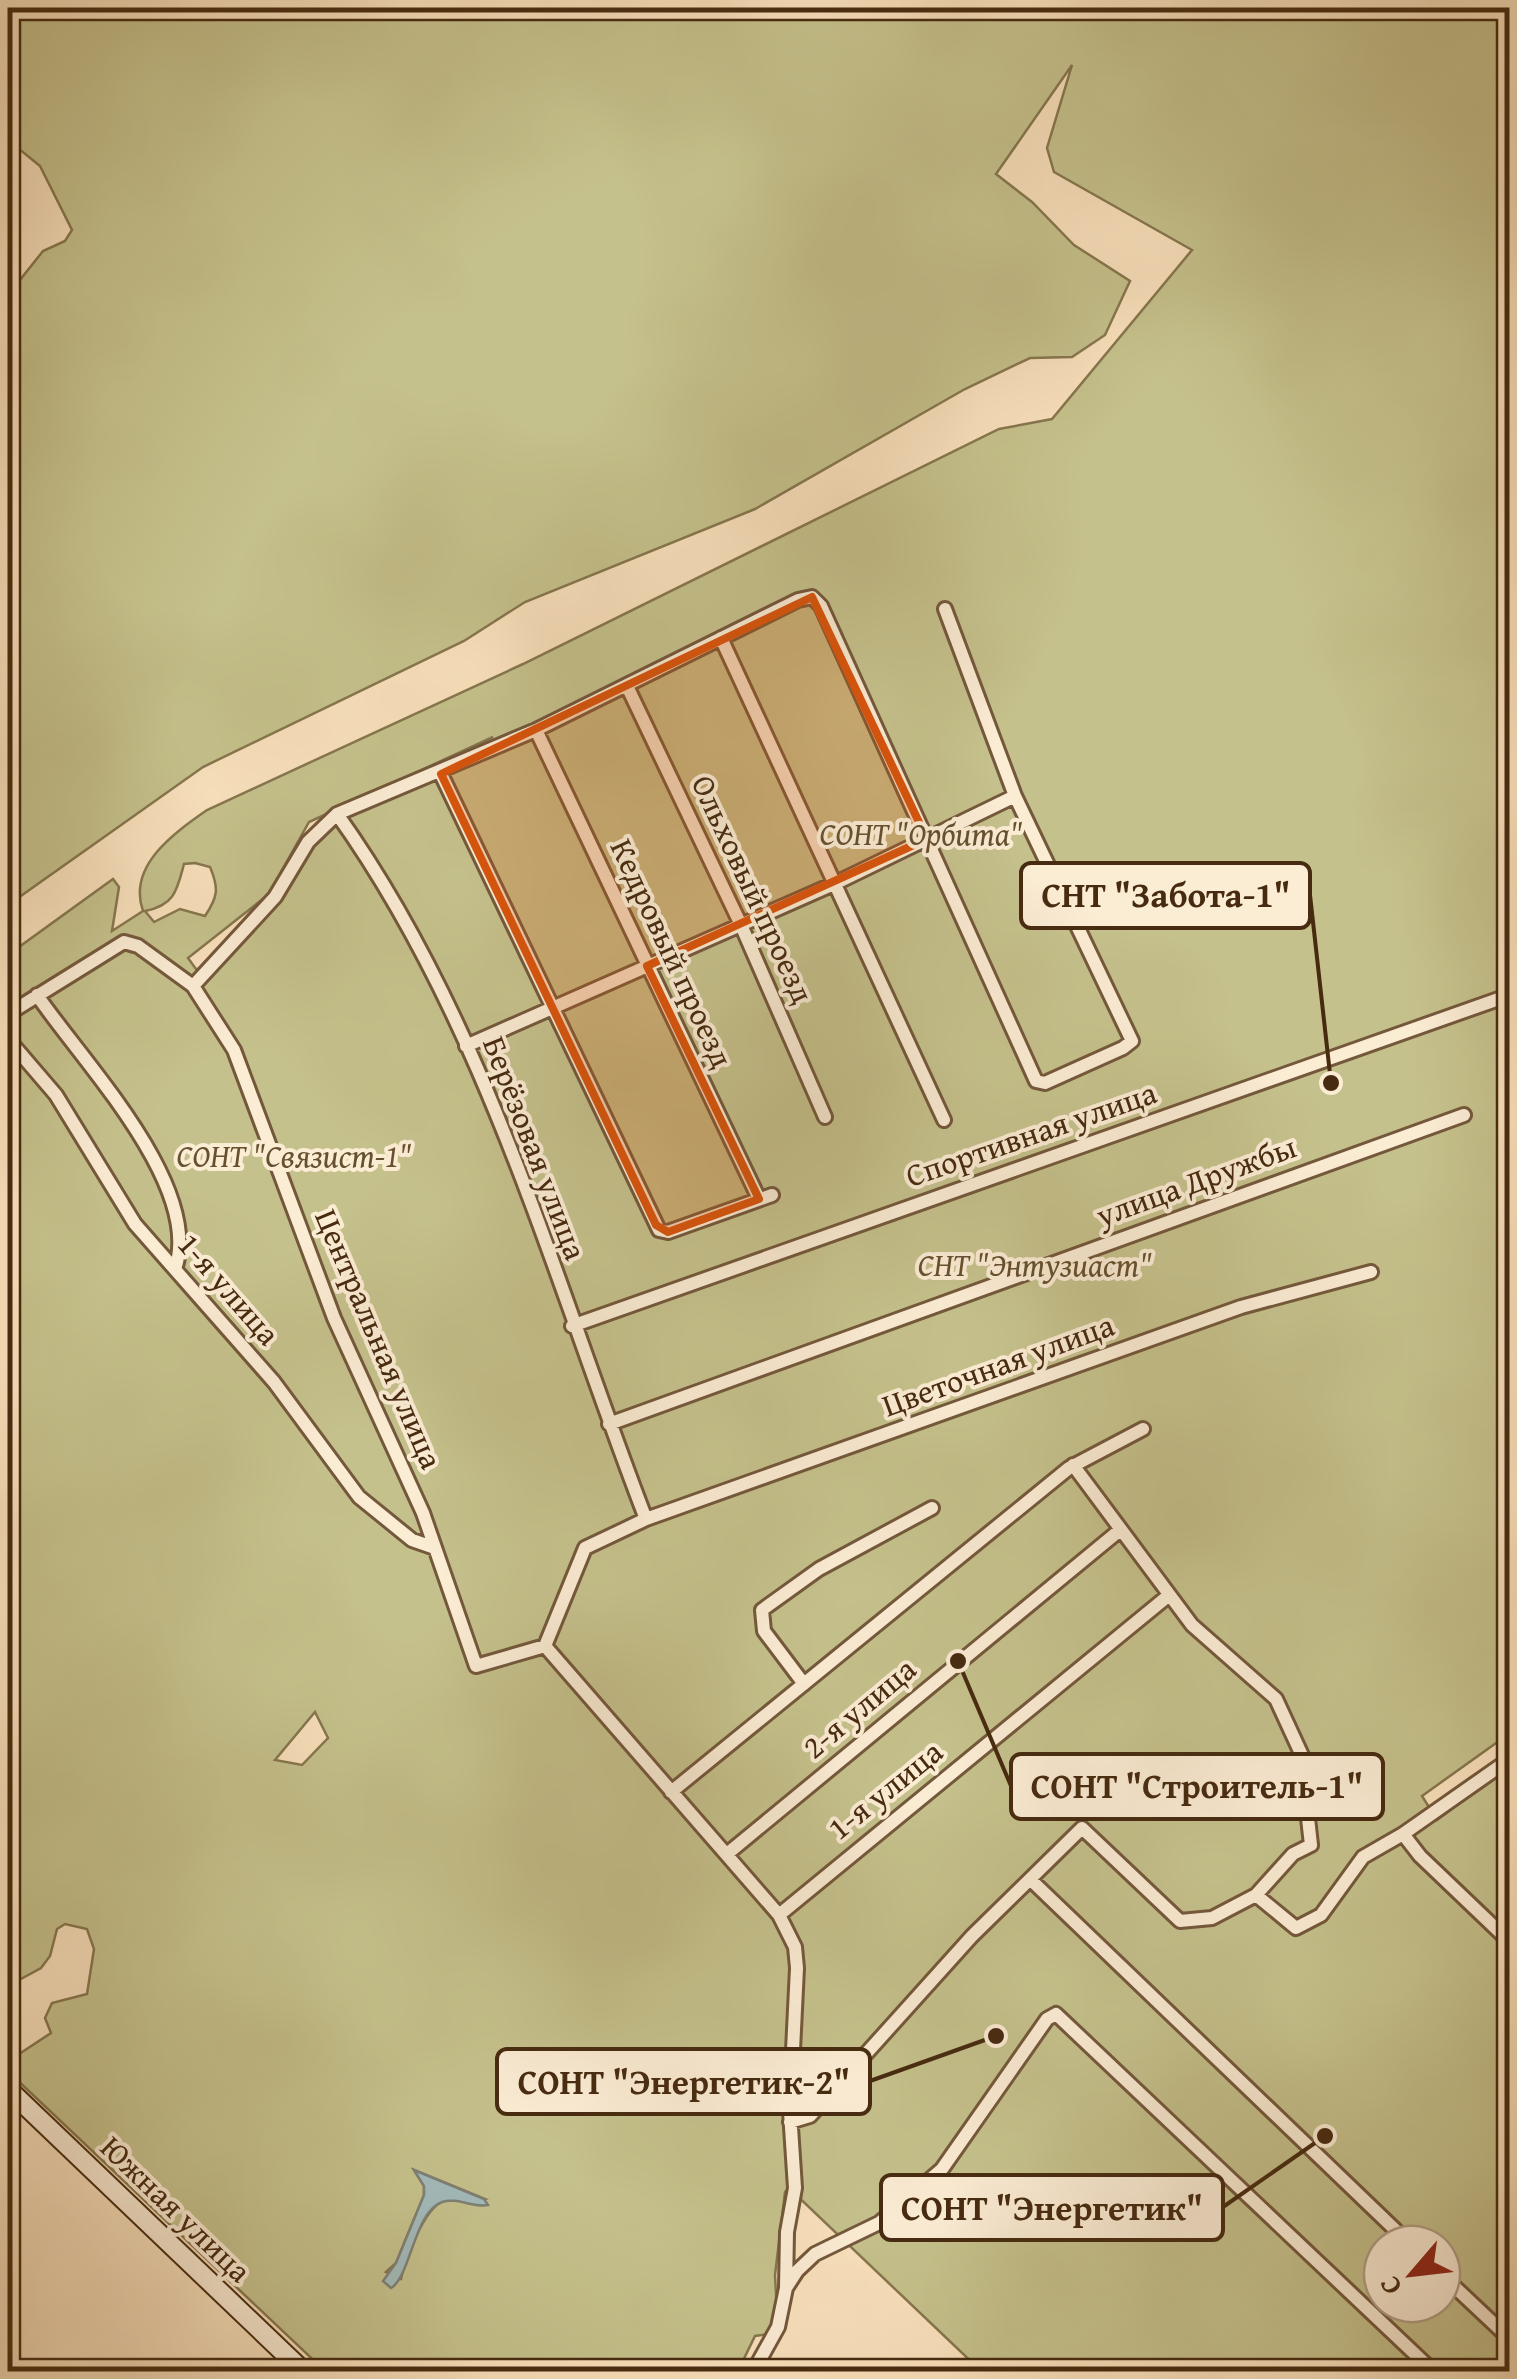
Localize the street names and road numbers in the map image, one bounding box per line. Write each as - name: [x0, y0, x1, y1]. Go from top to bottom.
- street label: Ольховый проезд: [680, 767, 827, 1011]
- street label: Кедровый проезд: [599, 831, 746, 1075]
- street label: Берёзовая улица: [471, 1029, 600, 1267]
- street label: Спортивная улица: [899, 1068, 1163, 1198]
- street label: улица Дружбы: [1088, 1123, 1302, 1239]
- street label: Центральная улица: [303, 1202, 456, 1477]
- street label: 1-я улица: [167, 1222, 292, 1356]
- street label: Цветочная улица: [875, 1301, 1121, 1428]
- street label: 2-я улица: [791, 1645, 926, 1769]
- street label: 1-я улица: [817, 1728, 953, 1851]
- street label: Южная улица: [90, 2124, 263, 2294]

